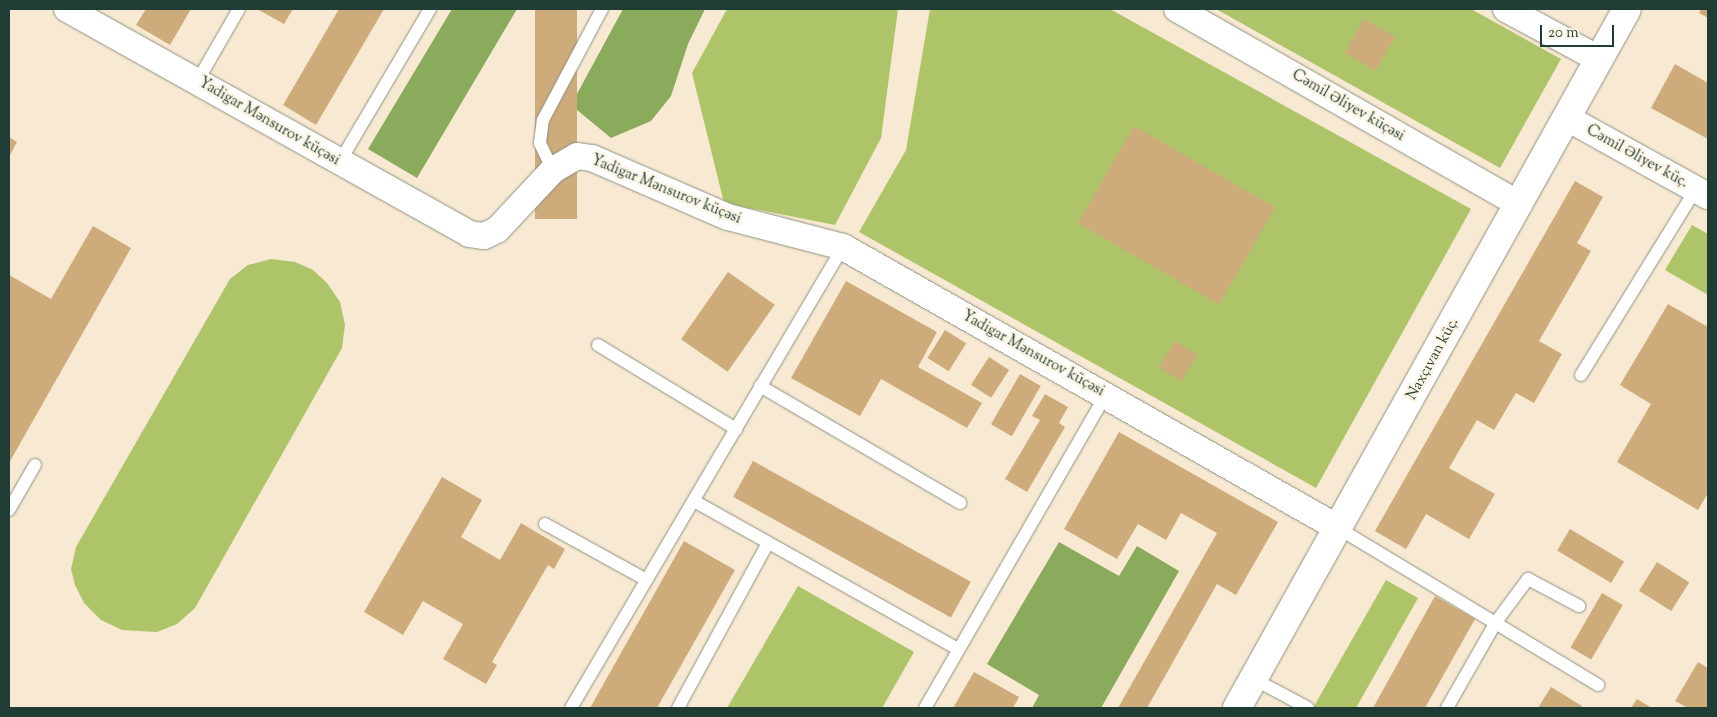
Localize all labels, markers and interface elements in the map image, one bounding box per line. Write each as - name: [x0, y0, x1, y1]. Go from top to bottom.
- scale bar: [1542, 15, 1616, 47]
- text: 20 m: [1548, 23, 1579, 44]
- street label: Cəmil Əliyev küçəsi: [1288, 66, 1408, 146]
- street label: Yadigar Mənsurov küçəsi: [195, 74, 343, 170]
- street label: Cəmil Əliyev küç.: [1583, 122, 1691, 192]
- street label: Yadigar Mənsurov küçəsi: [588, 152, 744, 228]
- street label: Yadigar Mənsurov küçəsi: [959, 307, 1107, 401]
- street label: Naxçıvan küç.: [1403, 315, 1463, 403]

